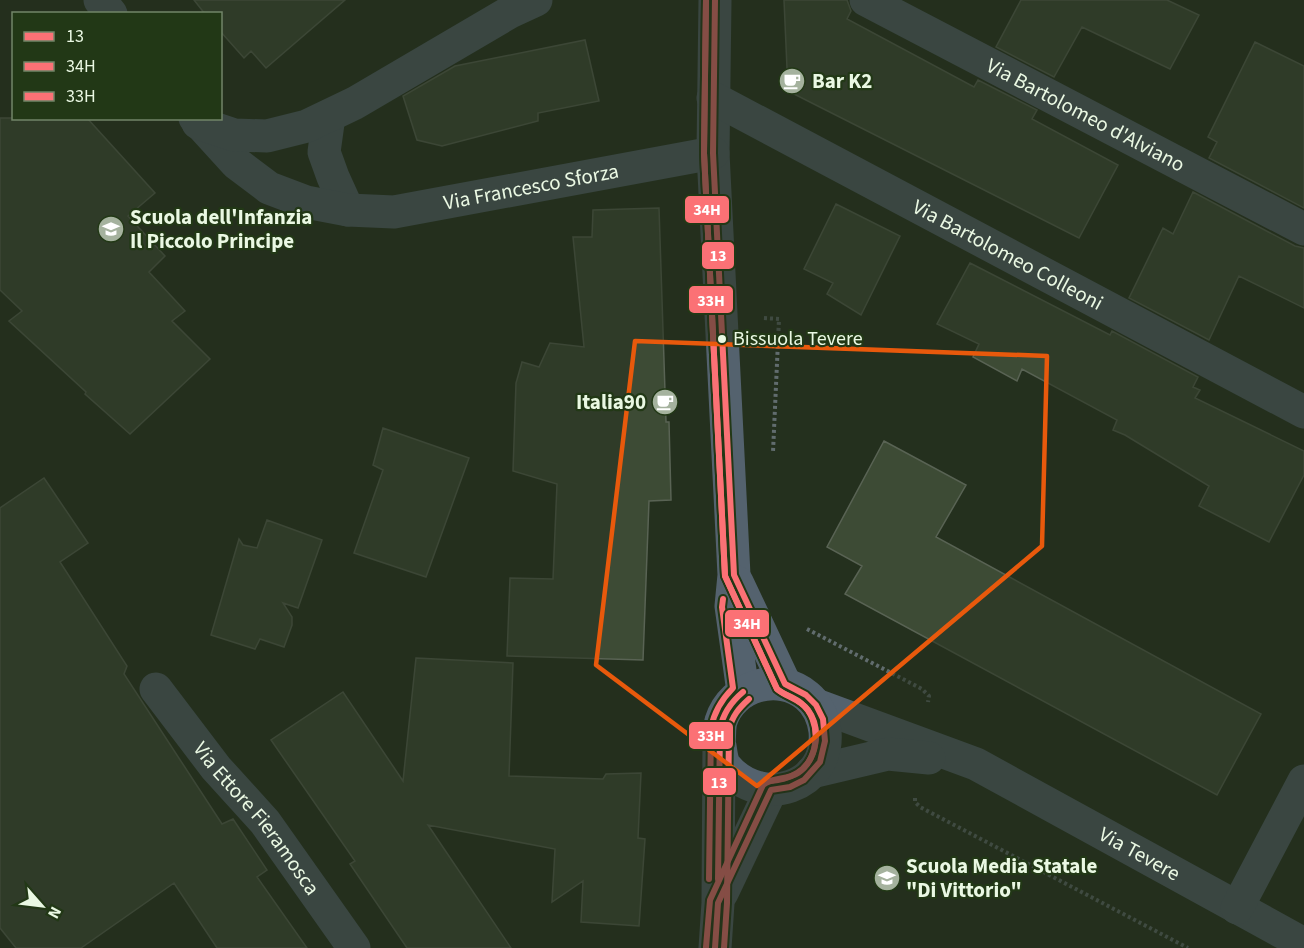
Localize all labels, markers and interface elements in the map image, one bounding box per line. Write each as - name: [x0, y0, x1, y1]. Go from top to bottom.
- legend: [12, 12, 222, 120]
- text: 13: [66, 24, 84, 49]
- street label: Via Bartolomeo d'Alviano: [981, 51, 1190, 179]
- text: 34H: [66, 54, 96, 79]
- cafe icon: Bar K2: [777, 66, 807, 96]
- place label: Bar K2: [812, 66, 872, 96]
- text: 33H: [66, 84, 96, 109]
- street label: Via Francesco Sforza: [441, 156, 621, 218]
- street label: Via Bartolomeo Colleoni: [907, 192, 1109, 318]
- line badge: 34H: [684, 195, 730, 224]
- text: 34H: [693, 199, 721, 221]
- place label: Scuola dell'Infanzia Il Piccolo Principe: [130, 202, 312, 256]
- school or university icon: Scuola dell'Infanzia Il Piccolo Principe: [96, 214, 126, 244]
- line badge: 13: [701, 241, 735, 270]
- text: 13: [710, 245, 726, 267]
- line badge: 33H: [688, 285, 734, 314]
- text: 33H: [697, 290, 725, 312]
- place label: Bissuola Tevere: [733, 325, 863, 353]
- marker: Bissuola Tevere: [716, 333, 728, 345]
- place label: Italia90: [576, 387, 646, 417]
- cafe icon: Italia90: [650, 387, 680, 417]
- line badge: 34H: [724, 609, 770, 638]
- text: 34H: [733, 613, 761, 635]
- line badge: 33H: [688, 721, 734, 750]
- text: 33H: [697, 725, 725, 747]
- street label: Via Ettore Fieramosca: [186, 735, 327, 901]
- line badge: 13: [702, 767, 737, 796]
- text: 13: [711, 772, 727, 794]
- street label: Via Tevere: [1093, 819, 1186, 888]
- place label: Scuola Media Statale "Di Vittorio": [906, 851, 1097, 905]
- school or university icon: Scuola Media Statale "Di Vittorio": [872, 863, 902, 893]
- north arrow: [12, 876, 72, 936]
- text: N: [42, 903, 67, 922]

